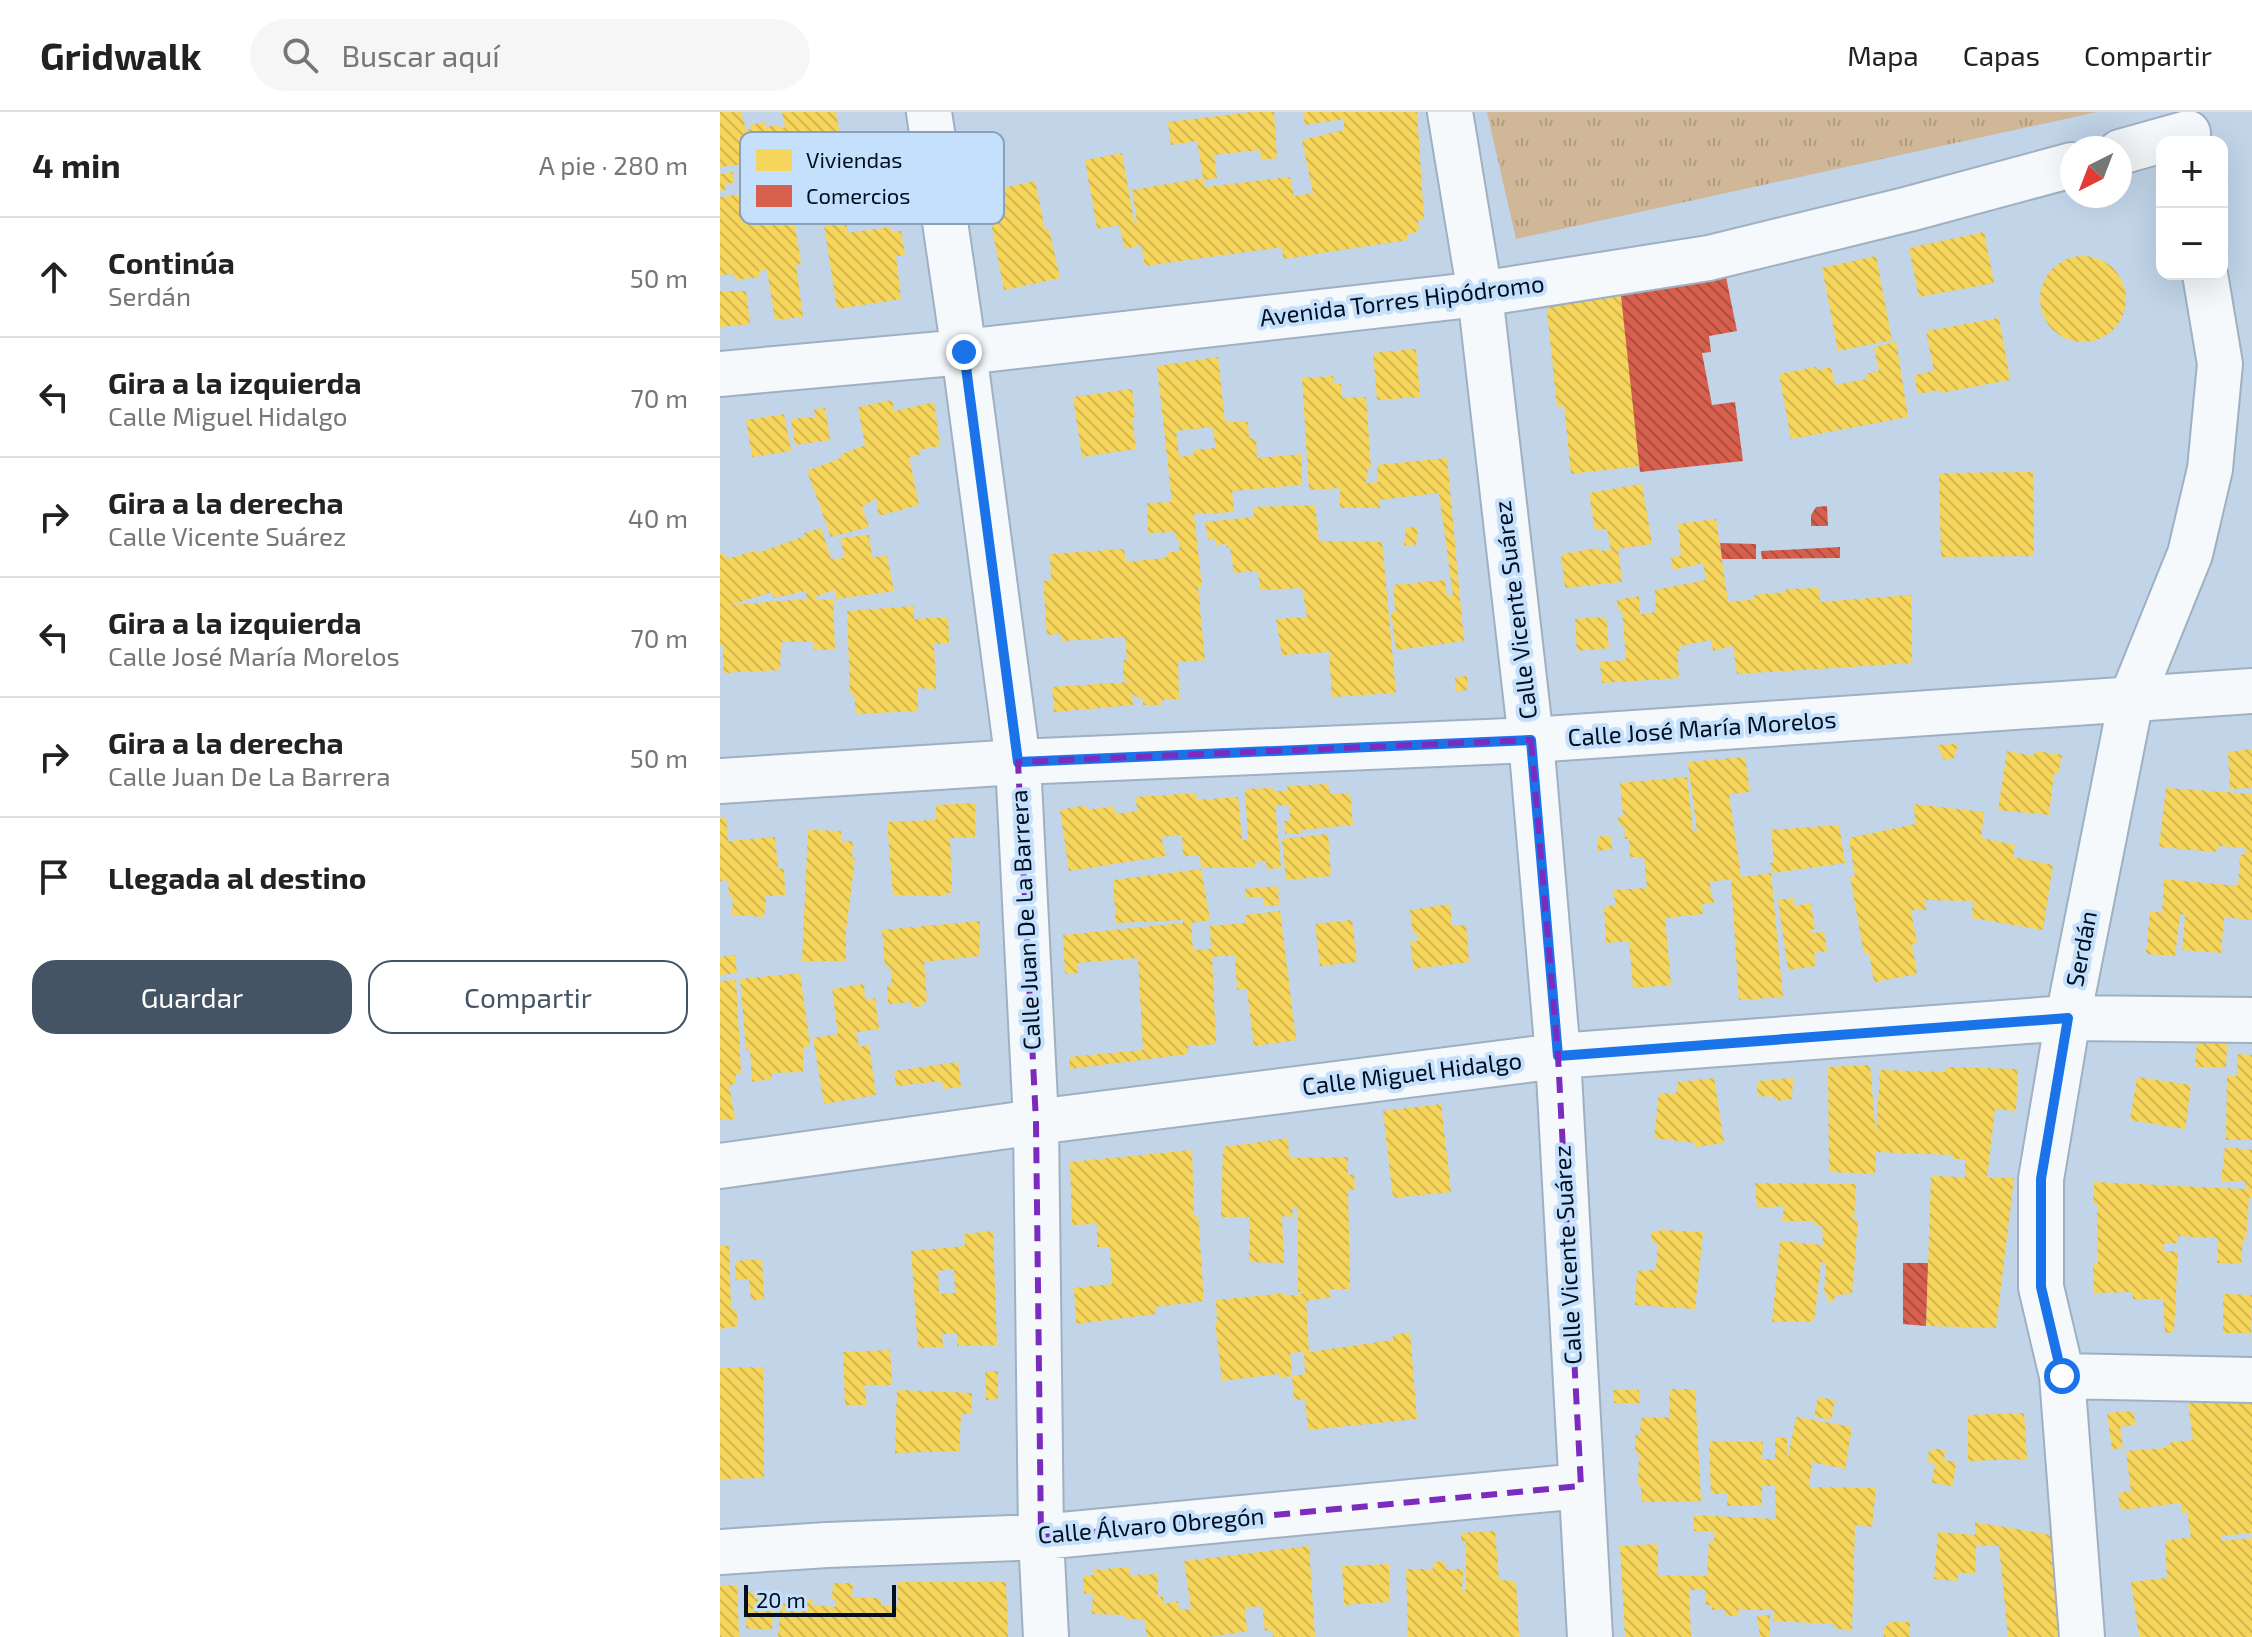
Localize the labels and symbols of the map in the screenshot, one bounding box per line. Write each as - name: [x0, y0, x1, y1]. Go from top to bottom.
- legend: [740, 132, 1004, 224]
- north arrow: [2060, 136, 2132, 208]
- text: Viviendas: [806, 146, 902, 172]
- text: Comercios: [806, 182, 911, 208]
- street label: Avenida Torres Hipódromo: [1258, 268, 1546, 331]
- route end: [946, 334, 982, 370]
- street label: Calle Vicente Suárez: [1487, 499, 1542, 721]
- street label: Calle José María Morelos: [1567, 704, 1837, 751]
- street label: Calle Juan De La Barrera: [1003, 789, 1046, 1051]
- street label: Serdán: [2059, 908, 2102, 989]
- street label: Calle Miguel Hidalgo: [1300, 1045, 1523, 1100]
- street label: Calle Vicente Suárez: [1546, 1145, 1587, 1366]
- route start: [2044, 1358, 2080, 1394]
- street label: Calle Álvaro Obregón: [1036, 1500, 1265, 1549]
- scale bar: [744, 1581, 896, 1617]

